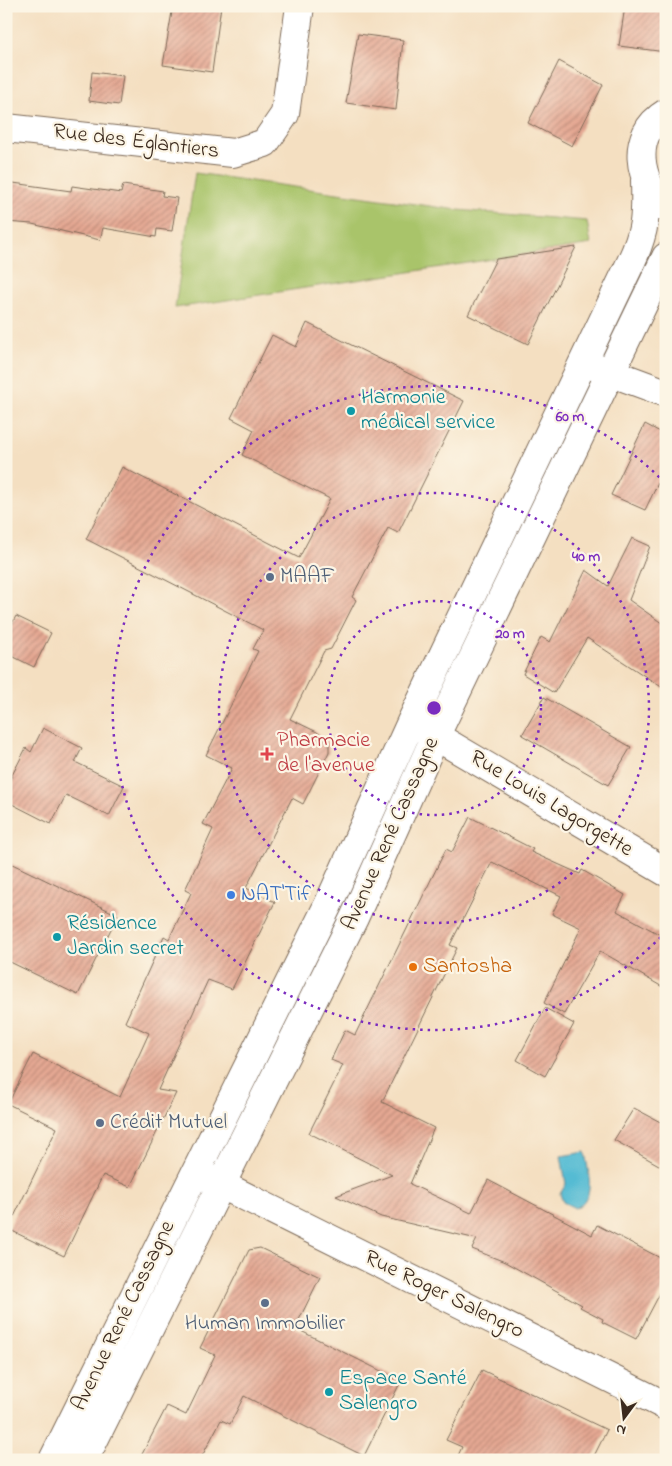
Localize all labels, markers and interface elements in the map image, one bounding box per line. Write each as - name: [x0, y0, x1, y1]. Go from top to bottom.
- street label: Rue des Églantiers: [51, 116, 221, 169]
- place label: Harmonie médical service: [361, 382, 495, 439]
- marker: Harmonie médical service: [345, 405, 357, 417]
- text: 60 m: [555, 406, 585, 428]
- text: 40 m: [571, 546, 600, 568]
- place label: MAAF: [280, 561, 335, 593]
- marker: MAAF: [264, 571, 276, 583]
- text: 20 m: [494, 623, 525, 645]
- centre of rings: [425, 699, 443, 717]
- place label: Pharmacie de l'avenue: [277, 725, 375, 782]
- street label: Avenue René Cassagne: [334, 732, 449, 936]
- street label: Rue Louis Lagorgette: [463, 743, 639, 866]
- marker: Pharmacie de l'avenue: [261, 748, 273, 760]
- place label: NAT'Tif: [241, 879, 312, 911]
- marker: NAT'Tif: [225, 889, 237, 901]
- place label: Résidence Jardin secret: [67, 908, 185, 965]
- marker: Résidence Jardin secret: [51, 931, 63, 943]
- place label: Santosha: [423, 951, 512, 983]
- marker: Santosha: [407, 961, 419, 973]
- place label: Crédit Mutuel: [110, 1107, 227, 1139]
- marker: Crédit Mutuel: [94, 1117, 106, 1129]
- street label: Avenue René Cassagne: [64, 1215, 185, 1417]
- street label: Rue Roger Salengro: [358, 1242, 529, 1348]
- marker: Human Immobilier: [259, 1297, 271, 1309]
- place label: Human Immobilier: [185, 1308, 345, 1340]
- place label: Espace Santé Salengro: [339, 1363, 467, 1421]
- marker: Espace Santé Salengro: [323, 1386, 335, 1398]
- north arrow: [600, 1394, 650, 1444]
- text: N: [614, 1418, 628, 1440]

